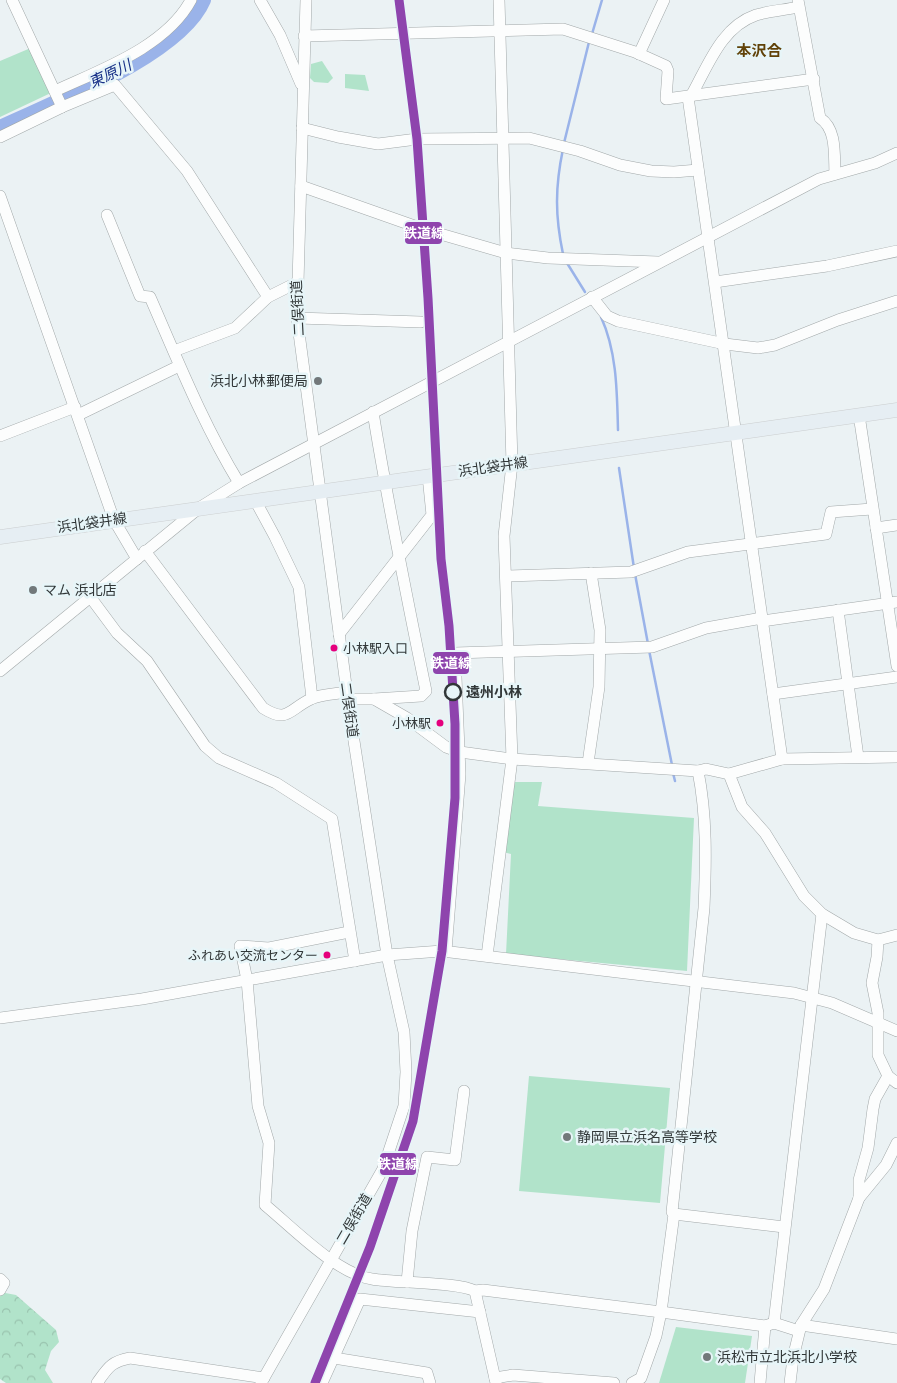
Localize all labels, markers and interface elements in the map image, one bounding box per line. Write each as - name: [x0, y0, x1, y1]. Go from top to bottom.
- district label: 本沢合: [736, 43, 782, 59]
- water label: 東原川: [86, 56, 136, 91]
- line badge: 鉄道線: [404, 221, 443, 245]
- text: 鉄道線: [403, 225, 445, 241]
- street label: 二俣街道: [289, 280, 307, 336]
- place label: 浜北小林郵便局: [210, 373, 308, 389]
- marker: 浜北小林郵便局: [312, 375, 324, 387]
- street label: 浜北袋井線: [457, 454, 529, 479]
- street label: 浜北袋井線: [56, 510, 128, 535]
- place label: マム 浜北店: [43, 582, 117, 598]
- marker: マム 浜北店: [27, 584, 39, 596]
- place label: 小林駅入口: [343, 641, 408, 656]
- marker: 小林駅入口: [329, 643, 339, 653]
- line badge: 鉄道線: [432, 651, 470, 675]
- text: 鉄道線: [430, 655, 472, 671]
- street label: 二俣街道: [338, 681, 360, 739]
- marker: 遠州小林: [444, 683, 462, 701]
- place label: 遠州小林: [466, 684, 522, 700]
- place label: 小林駅: [392, 716, 431, 731]
- marker: 小林駅: [435, 718, 445, 728]
- place label: ふれあい交流センター: [188, 948, 318, 963]
- marker: ふれあい交流センター: [322, 950, 332, 960]
- place label: 静岡県立浜名高等学校: [577, 1129, 717, 1145]
- marker: 静岡県立浜名高等学校: [561, 1131, 573, 1143]
- line badge: 鉄道線: [379, 1152, 417, 1176]
- text: 鉄道線: [377, 1156, 419, 1172]
- street label: 二俣街道: [334, 1191, 374, 1247]
- place label: 浜松市立北浜北小学校: [717, 1349, 857, 1365]
- marker: 浜松市立北浜北小学校: [701, 1351, 713, 1363]

